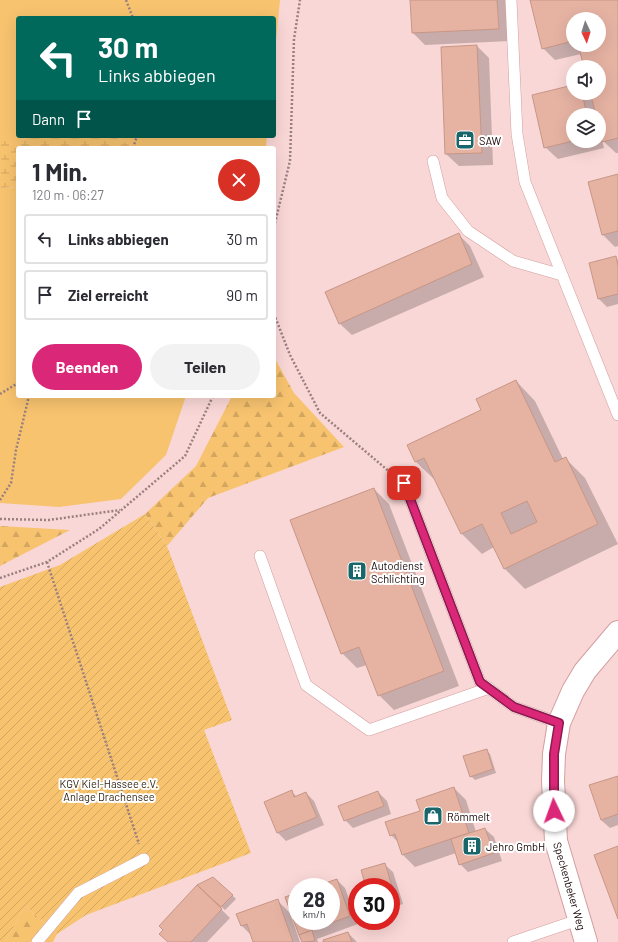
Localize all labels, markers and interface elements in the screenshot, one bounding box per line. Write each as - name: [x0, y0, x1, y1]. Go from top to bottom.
- north arrow: [566, 12, 606, 52]
- map controls: [566, 12, 606, 148]
- text: 30 m: [98, 30, 158, 64]
- icon: left: [32, 32, 84, 84]
- button: sound: [566, 60, 606, 100]
- text: Links abbiegen: [98, 64, 216, 86]
- icon: arrive: [73, 108, 95, 130]
- button: layers: [566, 108, 606, 148]
- text: Dann: [32, 110, 65, 128]
- office icon: SAW: [454, 129, 476, 151]
- place label: SAW: [479, 134, 502, 147]
- text: 1 Min.: [32, 157, 88, 186]
- button: close: [218, 159, 260, 201]
- text: 120 m · 06:27: [32, 187, 104, 203]
- icon: left: [34, 228, 56, 250]
- text: Links abbiegen: [68, 230, 169, 248]
- text: 30 m: [226, 230, 258, 248]
- icon: arrive: [34, 284, 56, 306]
- text: Ziel erreicht: [68, 286, 149, 304]
- text: 90 m: [226, 286, 258, 304]
- button: Beenden: [32, 344, 142, 390]
- button: Teilen: [150, 344, 260, 390]
- pin: [387, 466, 421, 500]
- icon: arrive: [393, 472, 415, 494]
- place label: Autodienst Schlichting: [371, 559, 425, 585]
- building icon: Autodienst Schlichting: [346, 560, 368, 582]
- park label: KGV Kiel-Hassee e.V. Anlage Drachensee: [60, 777, 158, 803]
- position arrow: [533, 790, 575, 832]
- shop icon: Römmelt: [422, 805, 444, 827]
- place label: Römmelt: [447, 810, 490, 823]
- building icon: Jehro GmbH: [461, 835, 483, 857]
- place label: Jehro GmbH: [486, 840, 545, 853]
- street label: Speckenbeker Weg: [551, 840, 589, 932]
- speed limit sign: 30: [348, 878, 400, 930]
- text: 28: [303, 887, 325, 911]
- text: km/h: [303, 908, 325, 920]

